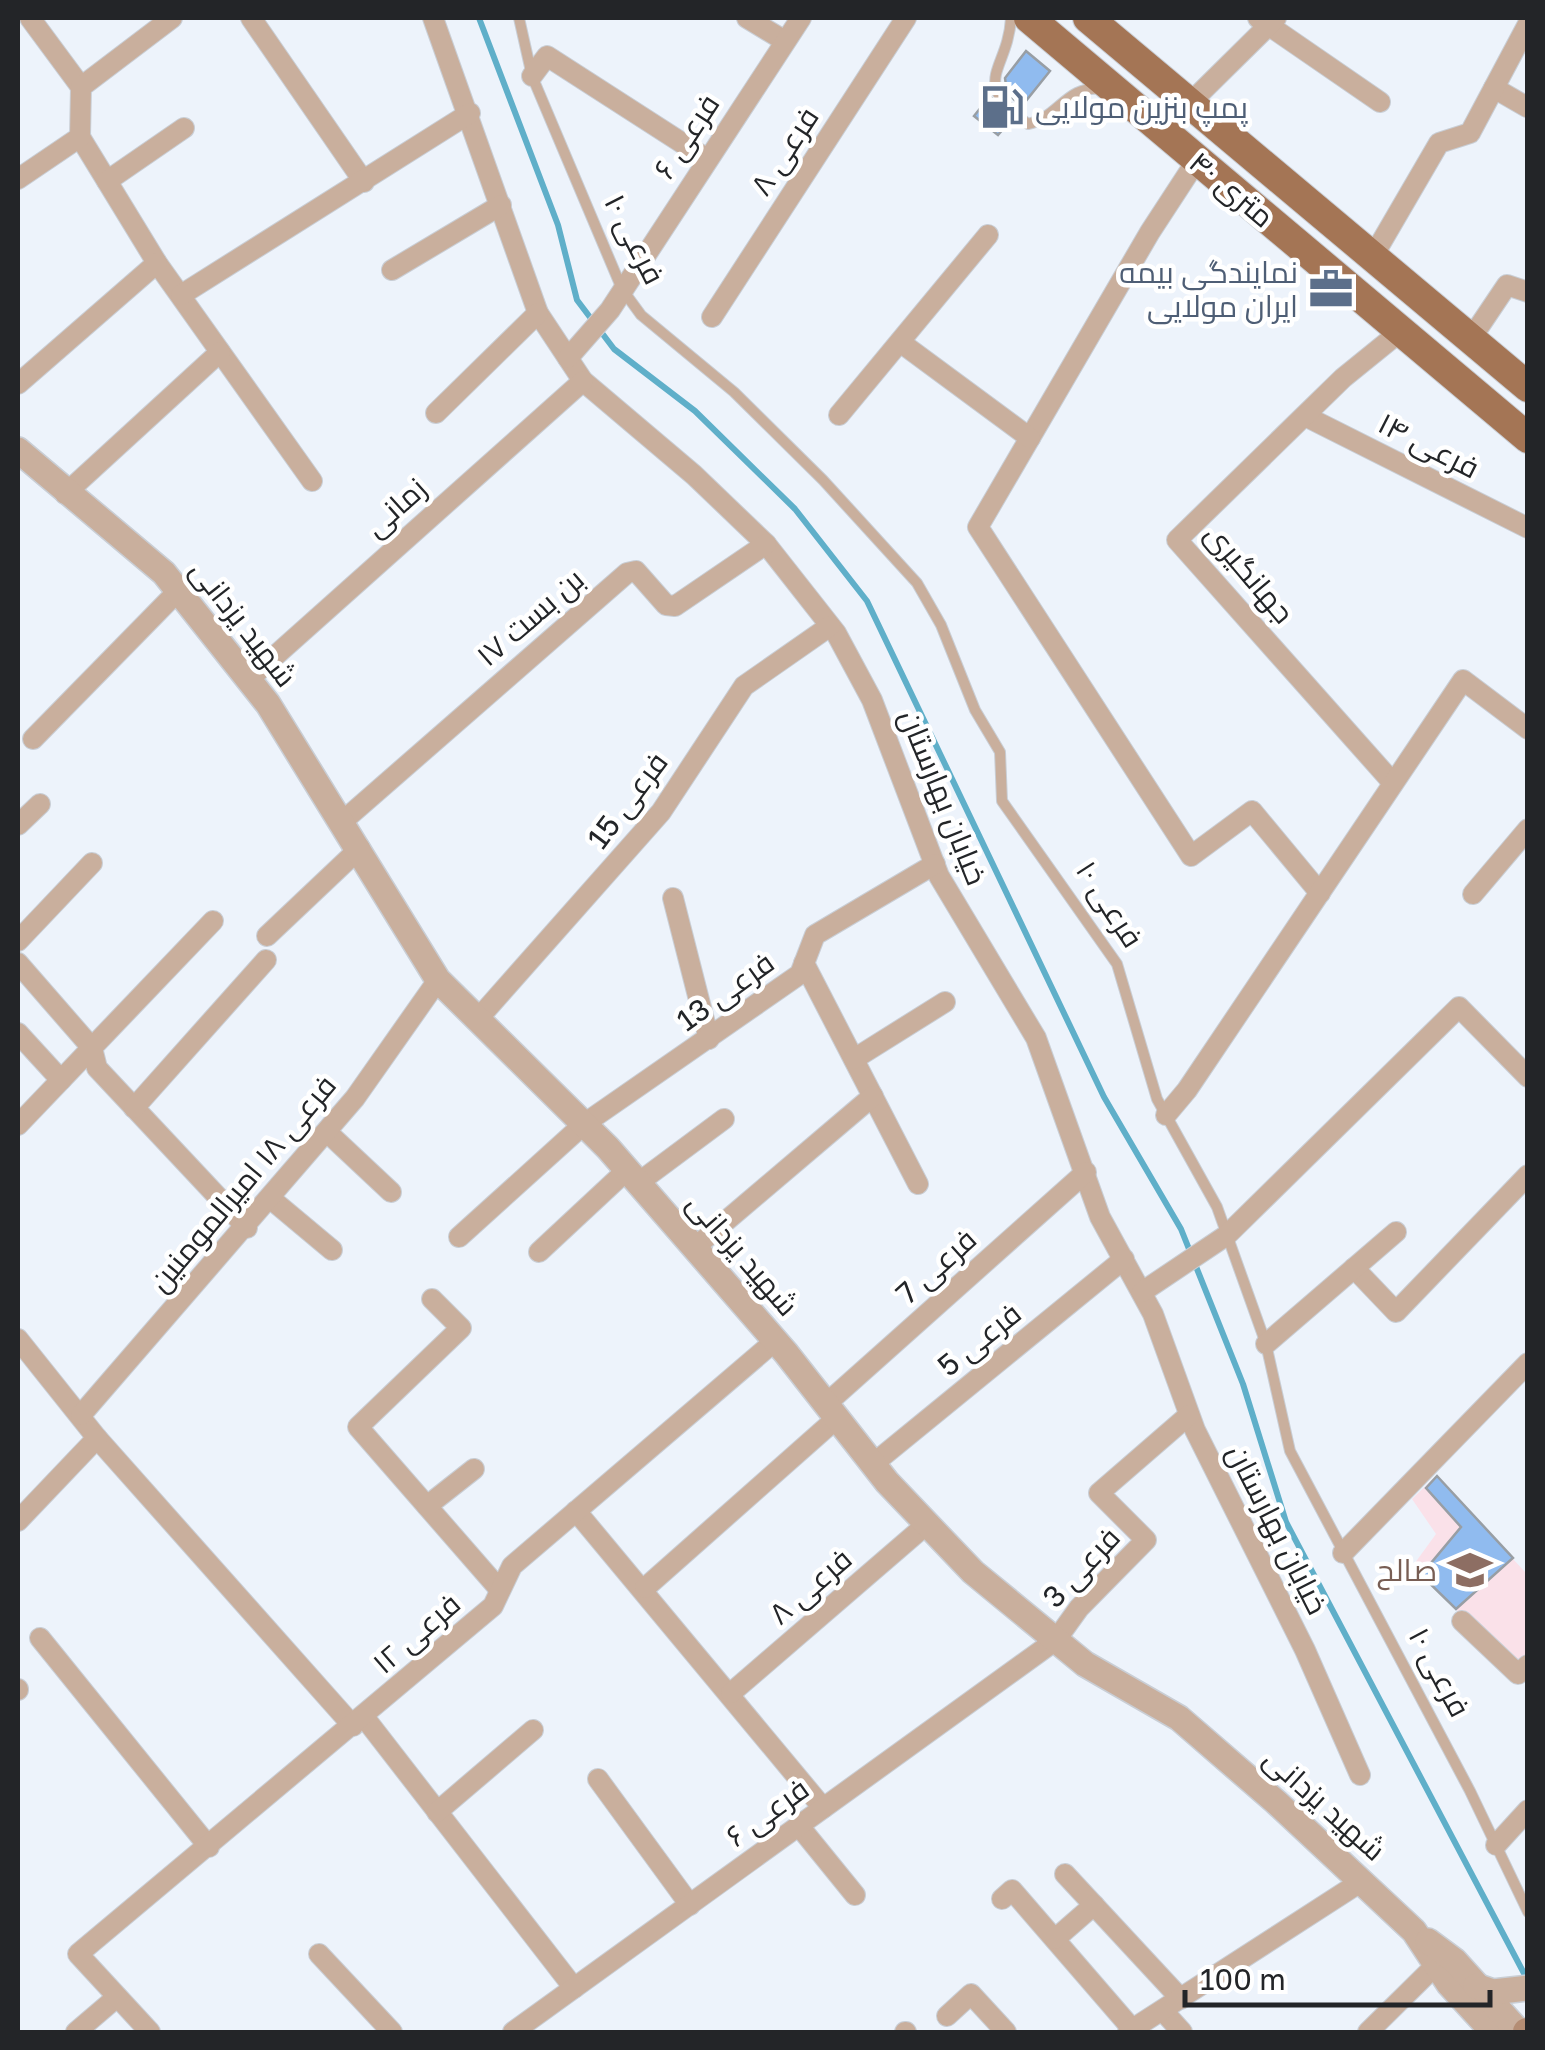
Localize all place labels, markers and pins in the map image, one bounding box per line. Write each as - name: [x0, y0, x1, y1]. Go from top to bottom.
- fuel station icon: پمپ بنزین مولایی: [978, 83, 1026, 131]
- place label: پمپ بنزین مولایی: [1035, 89, 1248, 127]
- place label: نمایندگی بیمه ایران مولایی: [1119, 254, 1298, 325]
- office icon: نمایندگی بیمه ایران مولایی: [1307, 265, 1355, 313]
- school or university icon: صالح: [1446, 1546, 1494, 1594]
- place label: صالح: [1376, 1552, 1437, 1591]

